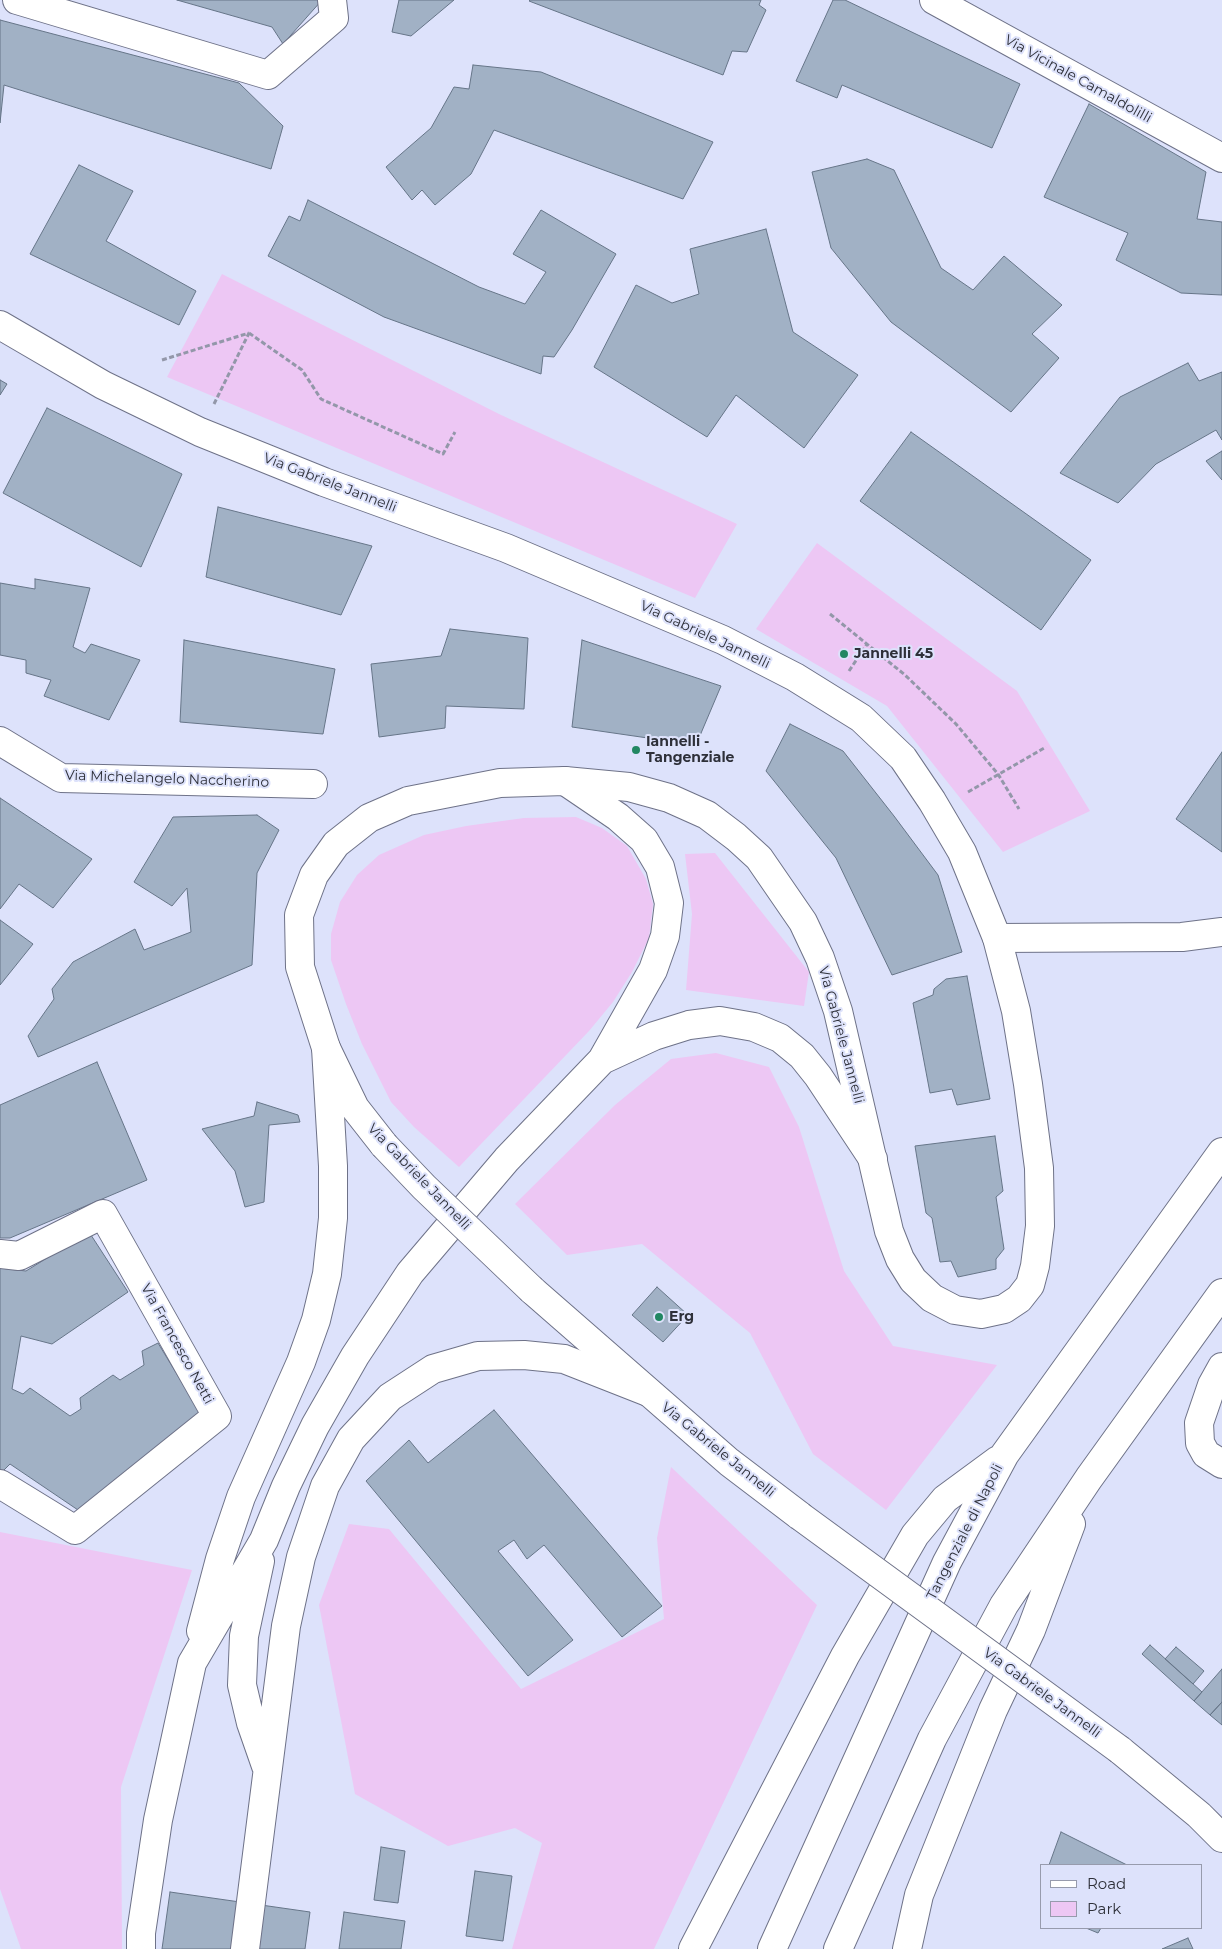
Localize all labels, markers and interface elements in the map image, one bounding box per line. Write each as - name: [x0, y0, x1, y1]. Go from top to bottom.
- street label: Via Vicinale Camaldolilli: [1001, 31, 1155, 127]
- street label: Via Gabriele Jannelli: [261, 450, 399, 516]
- street label: Via Gabriele Jannelli: [637, 598, 773, 672]
- place label: Jannelli 45: [854, 646, 933, 662]
- marker: Jannelli 45: [838, 648, 850, 660]
- place label: Iannelli - Tangenziale: [646, 734, 734, 766]
- marker: Iannelli - Tangenziale: [630, 744, 642, 756]
- street label: Via Michelangelo Naccherino: [65, 767, 269, 791]
- street label: Via Gabriele Jannelli: [815, 965, 867, 1105]
- street label: Via Gabriele Jannelli: [364, 1120, 474, 1234]
- street label: Via Francesco Netti: [137, 1281, 217, 1407]
- place label: Erg: [669, 1309, 694, 1325]
- marker: Erg: [653, 1311, 665, 1323]
- street label: Via Gabriele Jannelli: [658, 1399, 778, 1501]
- street label: Tangenziale di Napoli: [923, 1461, 1007, 1603]
- street label: Via Gabriele Jannelli: [980, 1645, 1104, 1741]
- legend: [1040, 1864, 1202, 1929]
- text: Road: [1087, 1874, 1126, 1893]
- text: Park: [1087, 1899, 1121, 1918]

